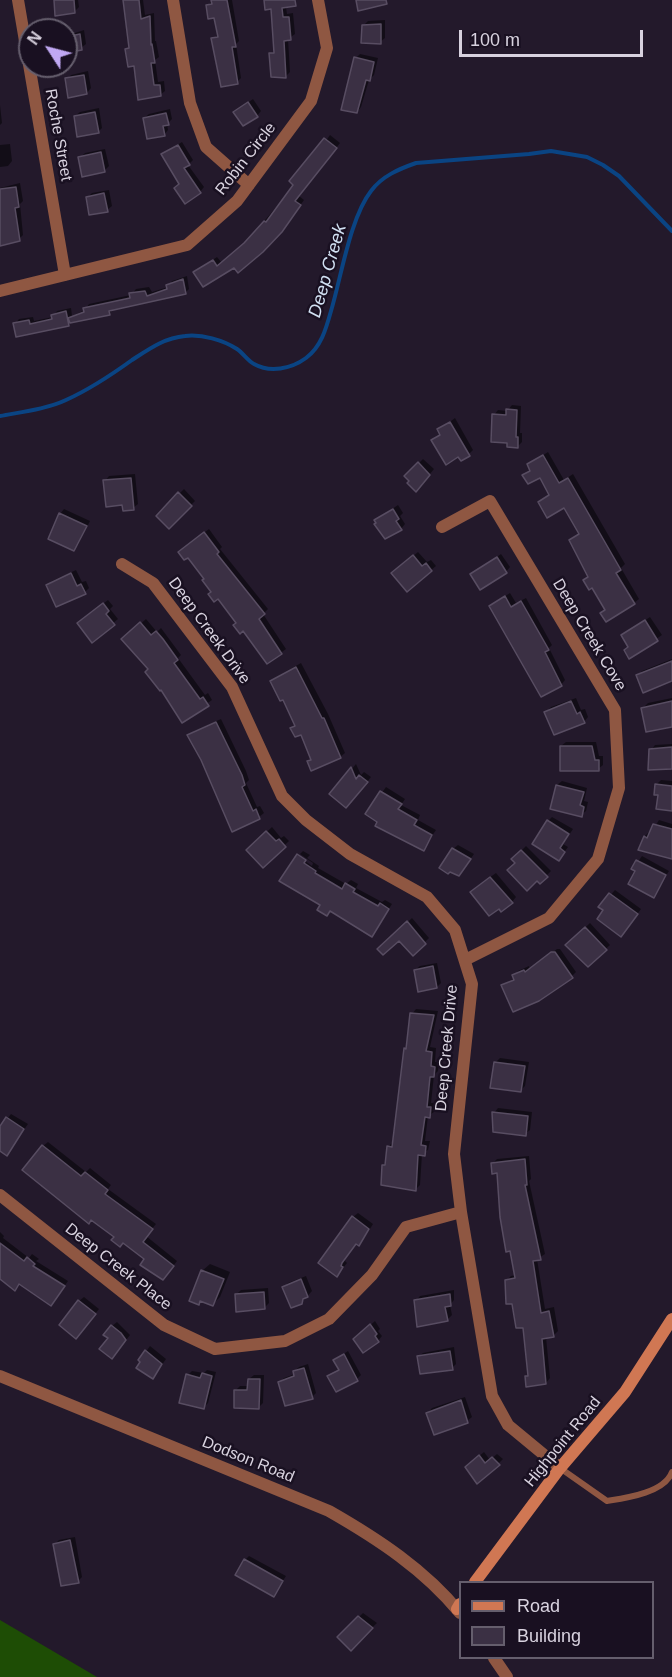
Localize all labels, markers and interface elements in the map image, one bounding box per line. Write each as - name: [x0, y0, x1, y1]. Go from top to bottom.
- north arrow: [18, 18, 78, 78]
- scale bar: [462, 18, 646, 56]
- text: N: [24, 29, 45, 48]
- text: 100 m: [470, 30, 520, 50]
- street label: Roche Street: [40, 87, 76, 183]
- street label: Robin Circle: [212, 119, 280, 199]
- water label: Deep Creek: [304, 222, 352, 320]
- street label: Deep Creek Drive: [164, 574, 254, 688]
- street label: Deep Creek Cove: [548, 576, 630, 694]
- street label: Deep Creek Drive: [432, 984, 462, 1112]
- street label: Deep Creek Place: [61, 1219, 175, 1315]
- street label: Highpoint Road: [521, 1393, 605, 1491]
- street label: Dodson Road: [199, 1433, 297, 1487]
- legend: [459, 1581, 654, 1659]
- text: Road: [517, 1596, 560, 1616]
- text: Building: [517, 1626, 581, 1646]

